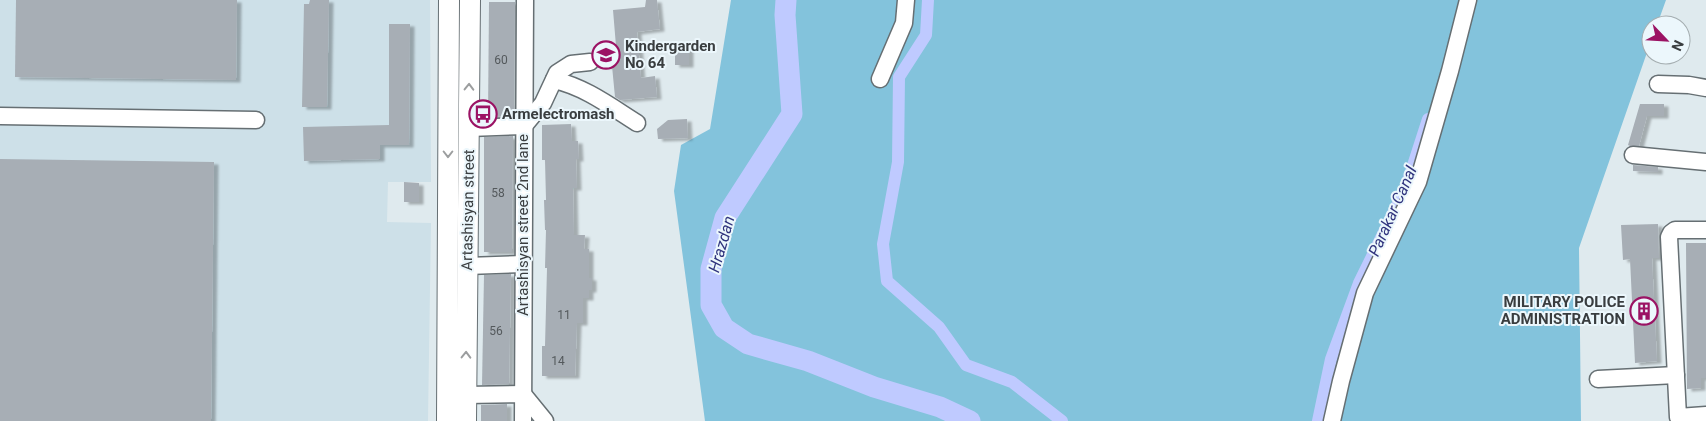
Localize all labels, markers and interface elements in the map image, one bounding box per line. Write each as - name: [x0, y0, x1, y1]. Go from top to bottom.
- north arrow: [1641, 15, 1691, 65]
- place label: Kindergarden No 64: [625, 37, 716, 72]
- text: N: [1668, 38, 1687, 53]
- school or university icon: Kindergarden No 64: [591, 40, 621, 70]
- house number: 60: [494, 53, 508, 67]
- one-way arrow: [464, 83, 474, 91]
- bus stop icon: Armelectromash: [468, 99, 498, 129]
- place label: Armelectromash: [502, 105, 615, 123]
- street label: Artashisyan street 2nd lane: [514, 134, 532, 316]
- street label: Artashisyan street: [458, 149, 478, 271]
- one-way arrow: [443, 150, 453, 158]
- water label: Parakar Canal: [1364, 163, 1421, 259]
- house number: 58: [491, 186, 505, 200]
- water label: Hrazdan: [704, 214, 739, 275]
- place label: MILITARY POLICE ADMINISTRATION: [1501, 293, 1626, 328]
- building icon: MILITARY POLICE ADMINISTRATION: [1629, 296, 1659, 326]
- house number: 11: [557, 308, 571, 322]
- house number: 56: [489, 324, 503, 338]
- one-way arrow: [461, 351, 471, 358]
- house number: 14: [551, 354, 565, 368]

